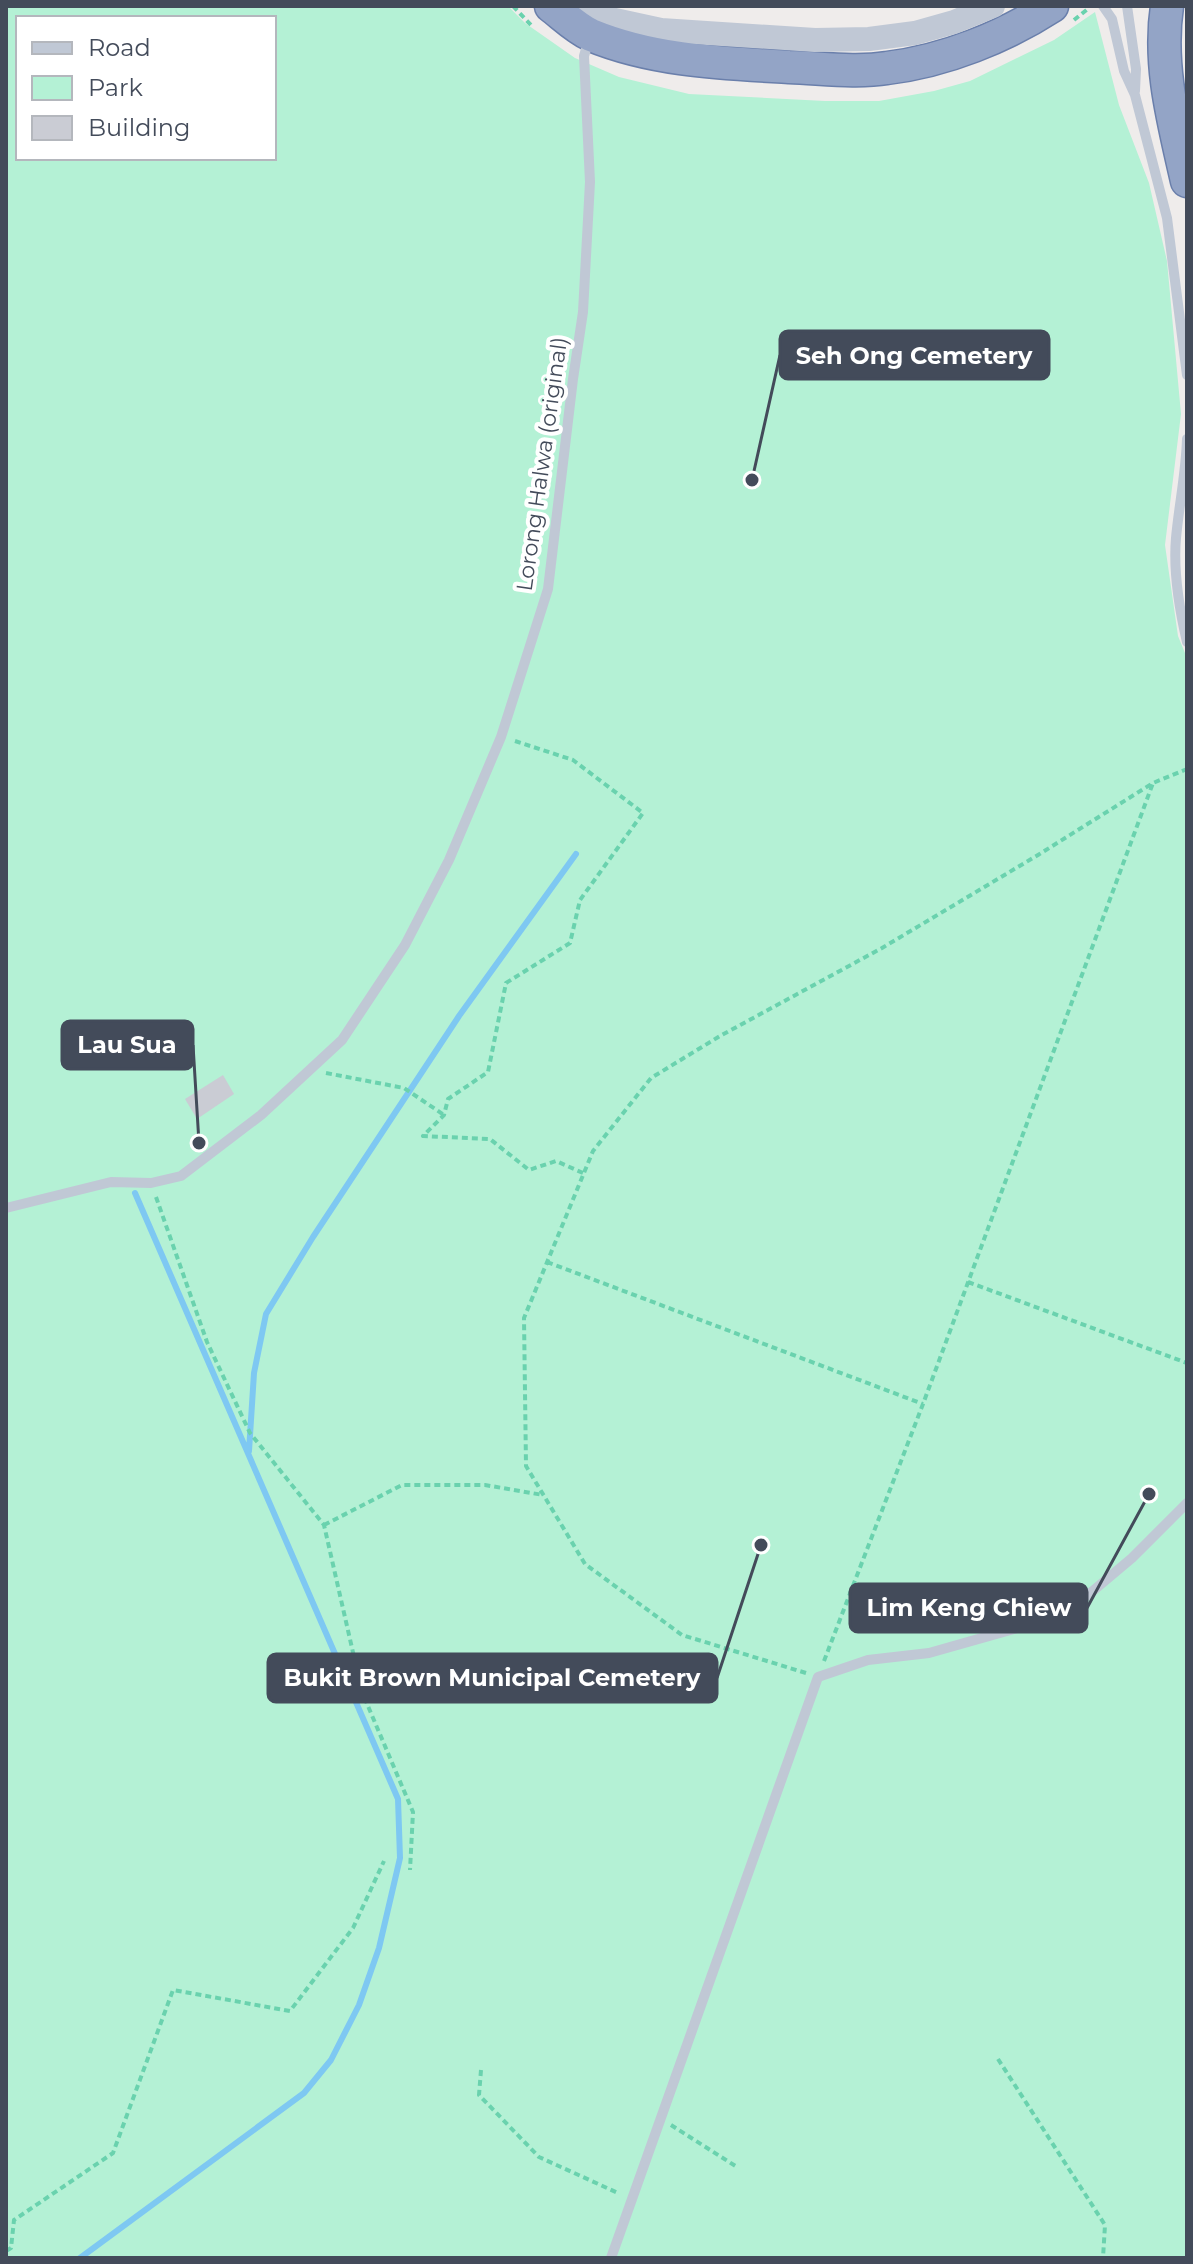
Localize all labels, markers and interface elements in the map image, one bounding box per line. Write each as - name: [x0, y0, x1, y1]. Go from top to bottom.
- legend: [16, 16, 276, 160]
- text: Road: [88, 33, 151, 62]
- text: Park: [88, 73, 143, 102]
- text: Building: [88, 113, 191, 142]
- callout: Seh Ong Cemetery: [780, 331, 1049, 379]
- street label: Lorong Halwa (original): [511, 335, 573, 593]
- text: Seh Ong Cemetery: [796, 341, 1033, 370]
- callout: Lau Sua: [62, 1021, 193, 1069]
- text: Lau Sua: [77, 1030, 177, 1059]
- callout: Lim Keng Chiew: [850, 1584, 1087, 1632]
- text: Lim Keng Chiew: [867, 1593, 1072, 1622]
- callout: Bukit Brown Municipal Cemetery: [268, 1654, 717, 1702]
- text: Bukit Brown Municipal Cemetery: [284, 1663, 701, 1692]

